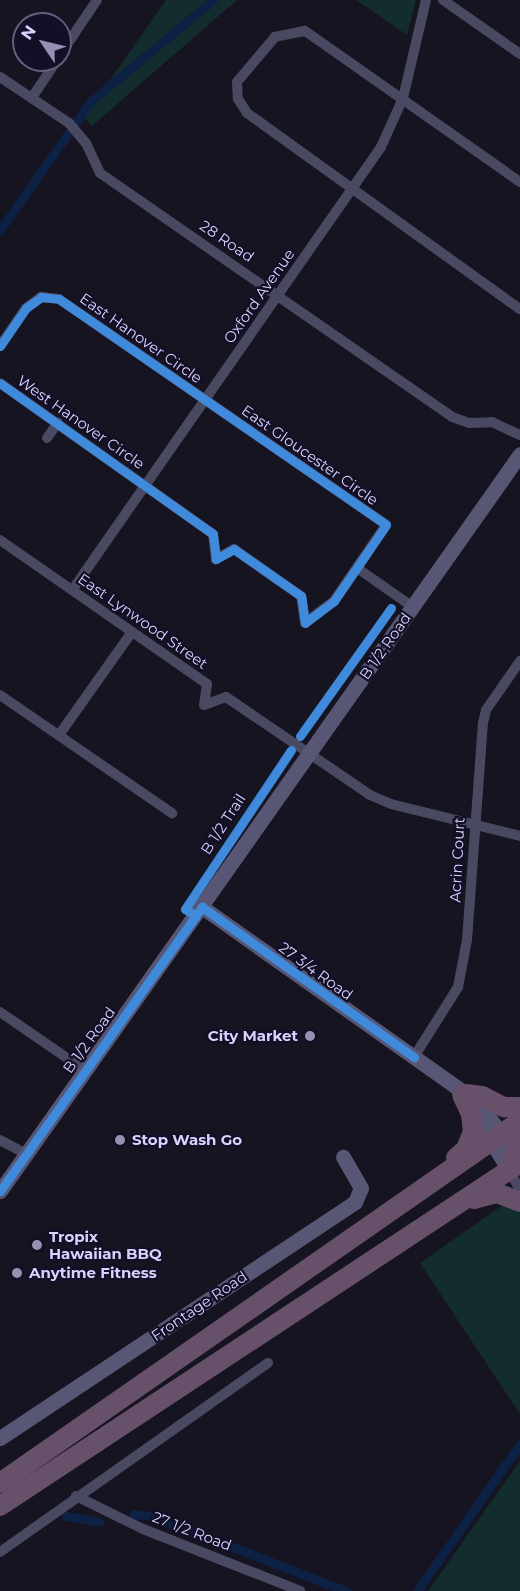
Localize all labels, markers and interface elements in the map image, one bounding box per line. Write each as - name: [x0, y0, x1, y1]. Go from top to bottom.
- north arrow: [12, 12, 72, 72]
- text: N: [17, 22, 40, 43]
- street label: 28 Road: [197, 216, 257, 266]
- street label: Oxford Avenue: [220, 245, 298, 347]
- street label: East Hanover Circle: [76, 289, 206, 387]
- street label: West Hanover Circle: [14, 371, 148, 473]
- street label: East Gloucester Circle: [238, 401, 382, 509]
- street label: East Lynwood Street: [75, 569, 211, 673]
- street label: B 1/2 Road: [355, 609, 415, 683]
- street label: B 1/2 Trail: [197, 790, 249, 858]
- street label: Acrin Court: [446, 817, 468, 903]
- street label: 27 3/4 Road: [276, 938, 356, 1004]
- street label: B 1/2 Road: [59, 1003, 119, 1077]
- place label: City Market: [208, 1027, 298, 1045]
- marker: City Market: [303, 1029, 317, 1043]
- place label: Stop Wash Go: [132, 1131, 242, 1149]
- marker: Stop Wash Go: [113, 1133, 127, 1147]
- place label: Tropix Hawaiian BBQ: [49, 1227, 162, 1262]
- marker: Tropix Hawaiian BBQ: [30, 1238, 44, 1252]
- place label: Anytime Fitness: [29, 1264, 157, 1282]
- marker: Anytime Fitness: [10, 1266, 24, 1280]
- street label: Frontage Road: [148, 1267, 250, 1345]
- street label: 27 1/2 Road: [150, 1508, 234, 1554]

